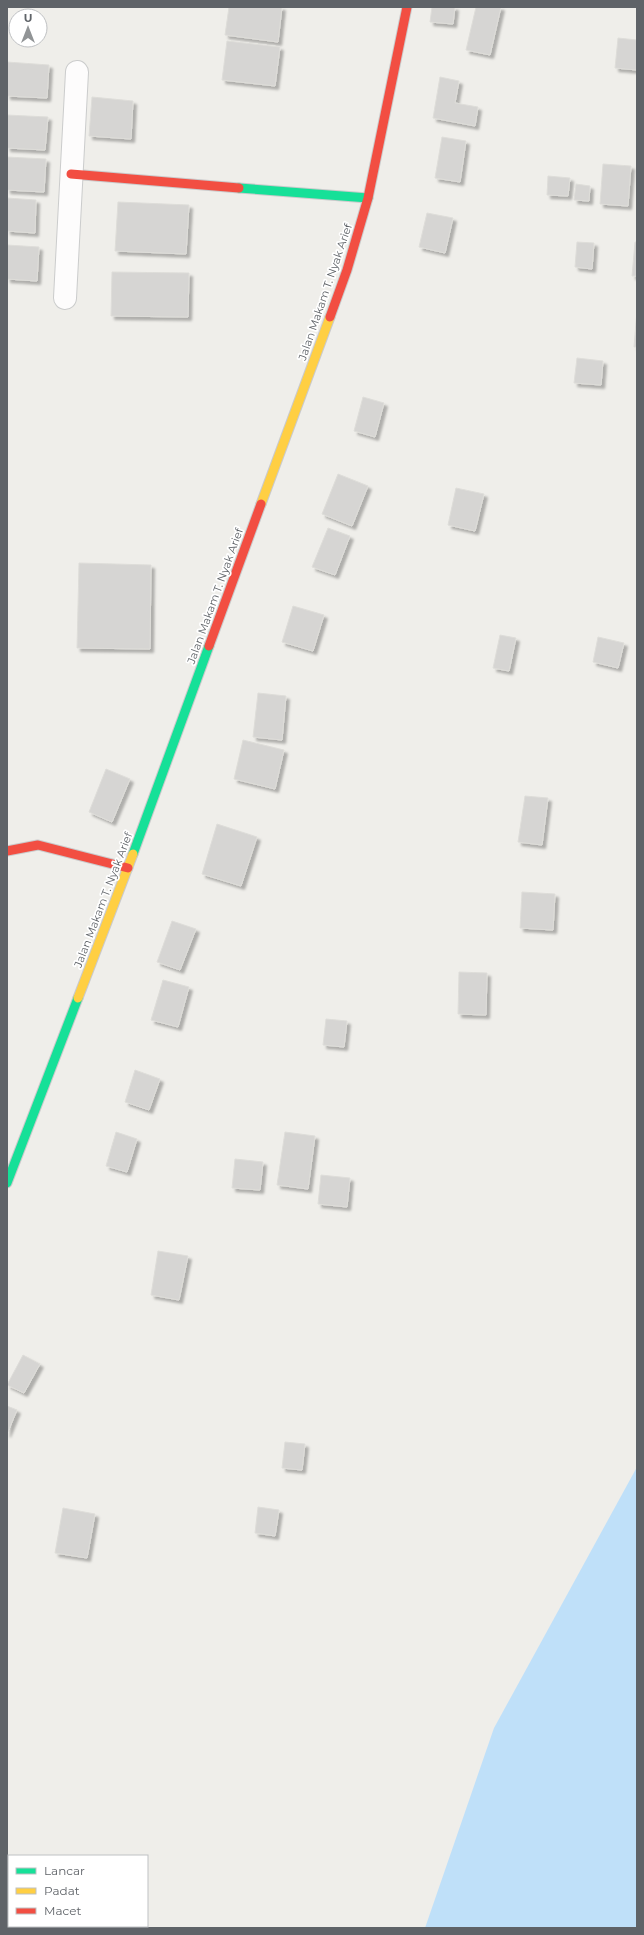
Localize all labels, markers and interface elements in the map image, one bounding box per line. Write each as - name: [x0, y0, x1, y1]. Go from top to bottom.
- north arrow: [8, 8, 48, 48]
- text: U: [24, 11, 32, 25]
- street label: Jalan Makam T. Nyak Arief: [295, 221, 355, 363]
- street label: Jalan Makam T. Nyak Arief: [184, 525, 247, 667]
- street label: Jalan Makam T. Nyak Arief: [70, 829, 136, 970]
- legend: [8, 1855, 148, 1927]
- text: Lancar: [44, 1863, 85, 1878]
- text: Padat: [44, 1883, 80, 1898]
- text: Macet: [44, 1903, 81, 1918]

